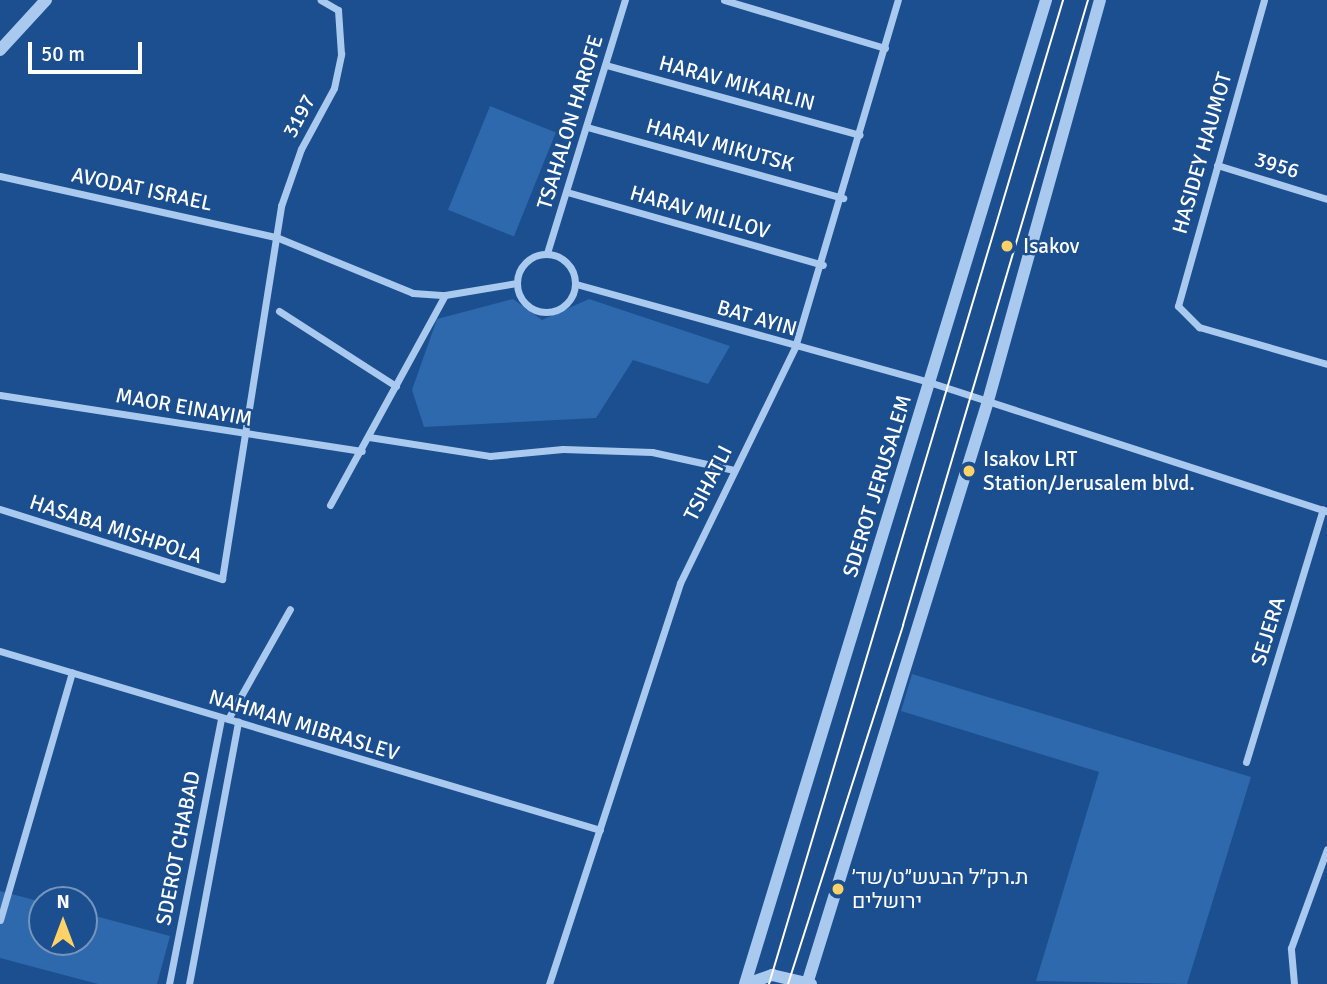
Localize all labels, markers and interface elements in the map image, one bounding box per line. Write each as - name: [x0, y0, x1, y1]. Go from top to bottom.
- scale bar: [32, 28, 145, 72]
- street label: TSAHALON HAROFE: [532, 32, 608, 212]
- text: 50 m: [41, 41, 85, 67]
- street label: HARAV MIKARLIN: [656, 50, 818, 116]
- street label: HASIDEY HAUMOT: [1167, 69, 1237, 237]
- street label: 3197: [277, 90, 321, 142]
- street label: HARAV MIKUTSK: [643, 113, 797, 177]
- street label: 3956: [1252, 146, 1302, 184]
- street label: AVODAT ISRAEL: [69, 162, 215, 216]
- street label: HARAV MILILOV: [627, 180, 773, 244]
- place label: Isakov: [1023, 233, 1079, 259]
- marker: Isakov: [997, 236, 1017, 256]
- street label: BAT AYIN: [714, 295, 800, 341]
- street label: MAOR EINAYIM: [114, 383, 254, 431]
- street label: SDEROT JERUSALEM: [837, 392, 917, 580]
- street label: TSIHATLI: [678, 441, 738, 525]
- place label: Isakov LRT Station/Jerusalem blvd.: [983, 446, 1195, 496]
- marker: Isakov LRT Station/Jerusalem blvd.: [961, 463, 977, 479]
- street label: HASABA MISHPOLA: [27, 489, 205, 569]
- street label: SEJERA: [1246, 594, 1290, 668]
- street label: NAHMAN MIBRASLEV: [206, 684, 402, 766]
- street label: SDEROT CHABAD: [151, 769, 205, 927]
- place label: ת.רק״ל הבעש״ט/שד׳ ירושלים: [852, 864, 1028, 914]
- marker: ת.רק״ל הבעש״ט/שד׳ ירושלים: [830, 881, 846, 897]
- north arrow: [28, 886, 98, 956]
- text: N: [56, 890, 70, 914]

